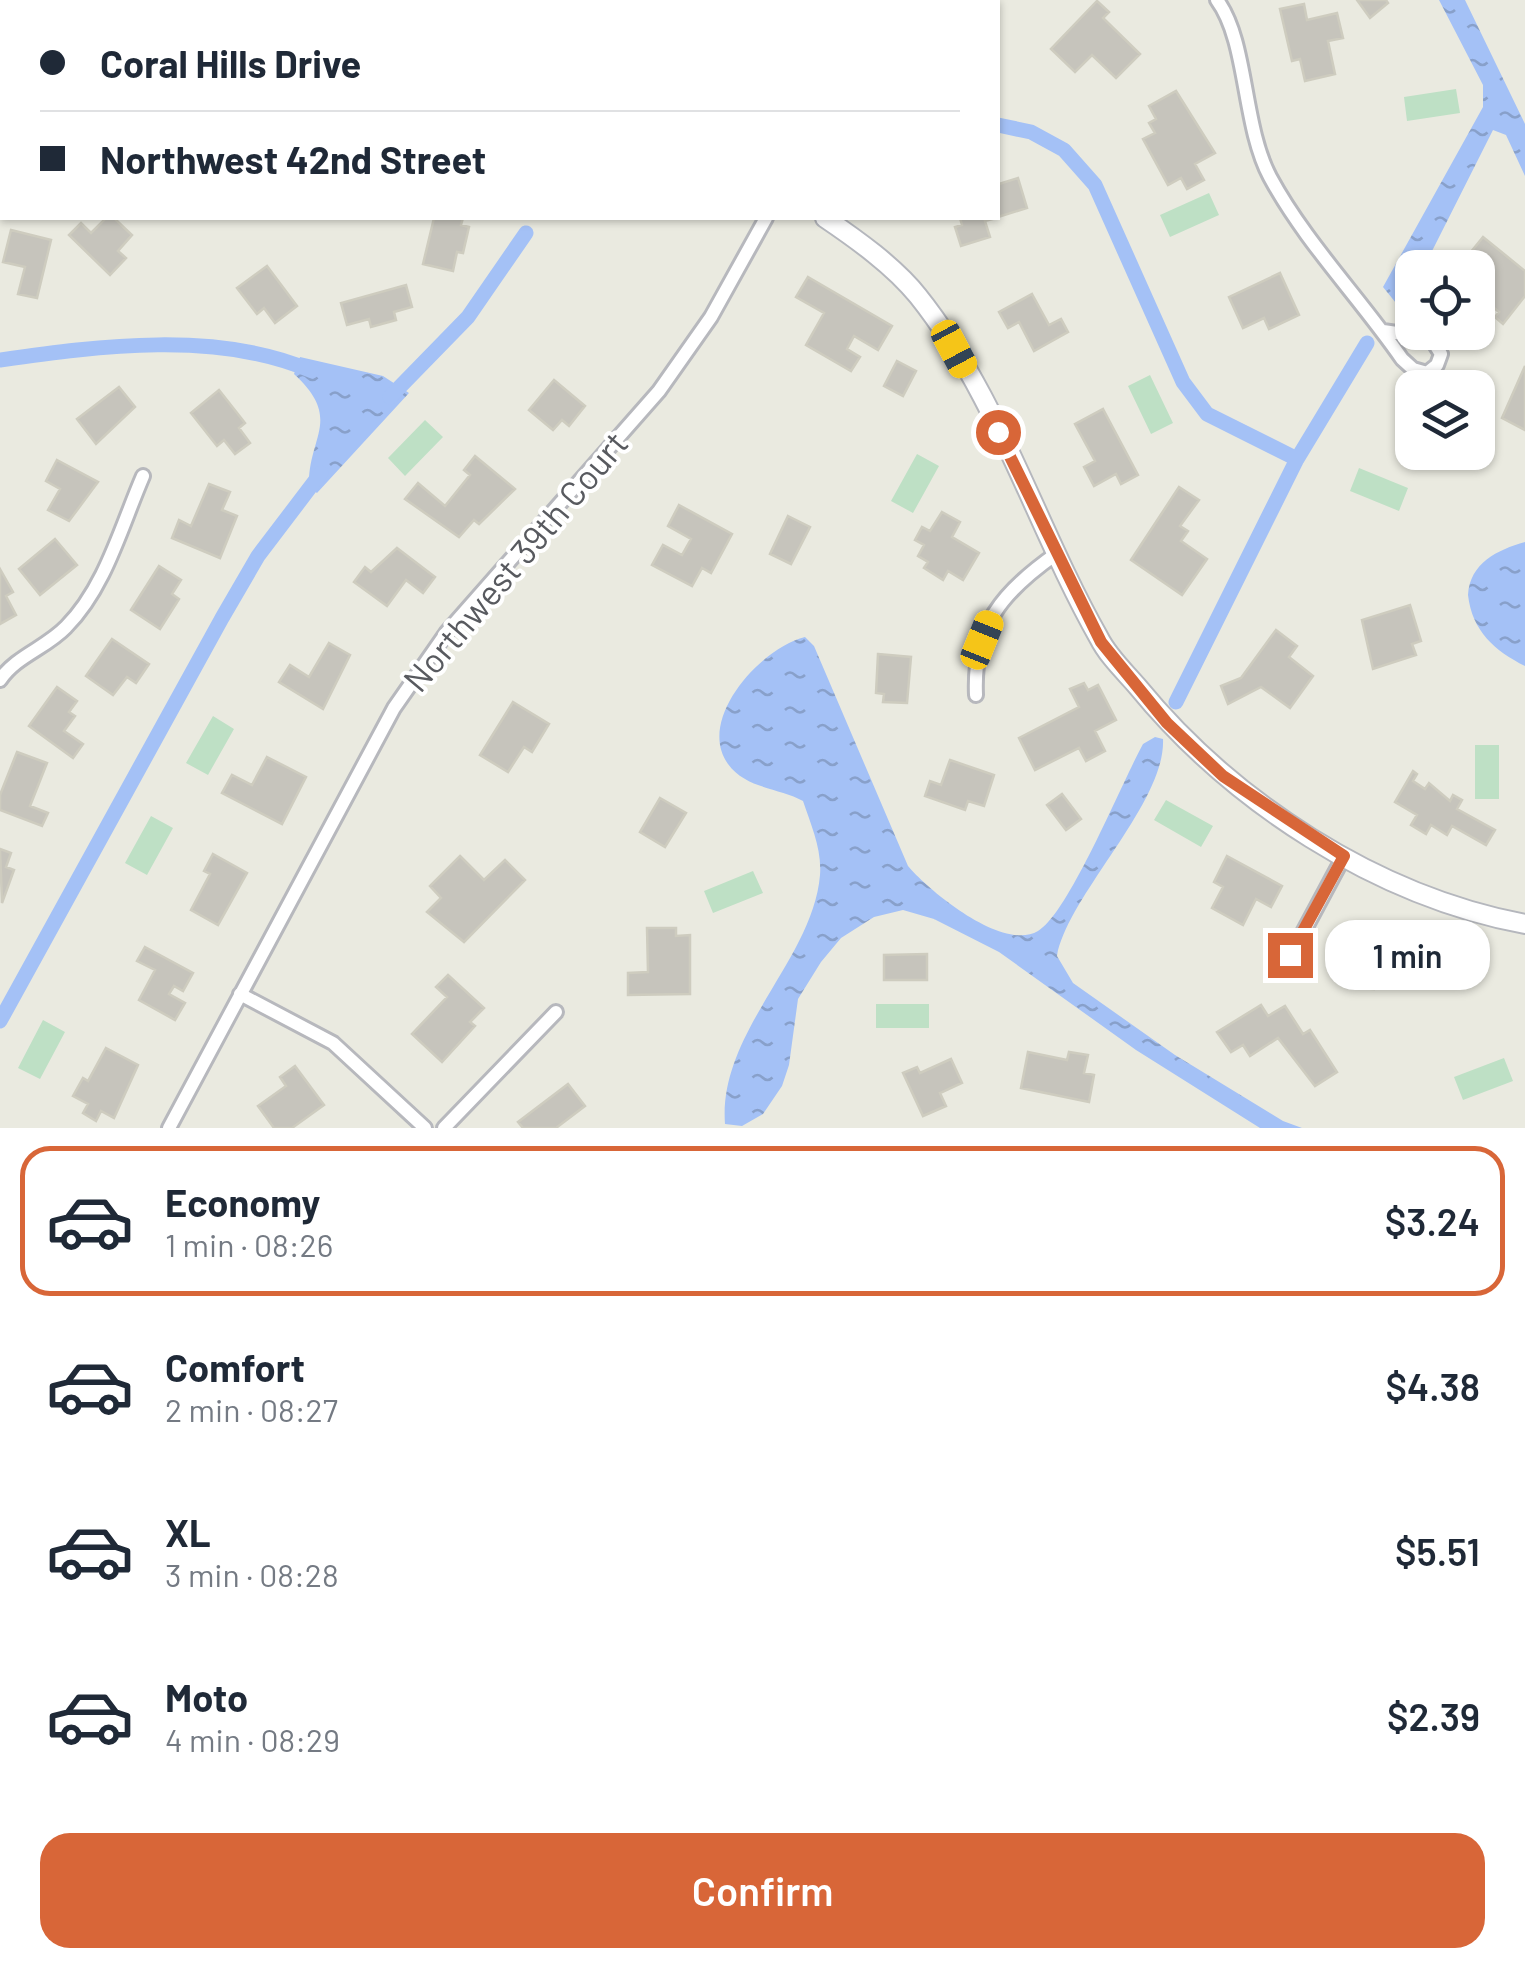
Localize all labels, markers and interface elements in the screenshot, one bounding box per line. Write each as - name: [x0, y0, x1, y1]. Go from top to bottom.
- text: Coral Hills Drive: [100, 40, 361, 86]
- text: Northwest 42nd Street: [100, 136, 486, 182]
- map controls: [1395, 250, 1495, 470]
- button: locate: [1395, 250, 1495, 350]
- car: [927, 315, 981, 383]
- button: layers: [1395, 370, 1495, 470]
- route start: [976, 410, 1021, 455]
- street label: Northwest 39th Court: [393, 422, 636, 699]
- car: [957, 607, 1007, 673]
- callout: 1 min: [1325, 920, 1490, 990]
- route end: [1268, 933, 1313, 978]
- text: 1 min: [1373, 936, 1442, 974]
- icon: car: [45, 1176, 135, 1266]
- text: Economy: [165, 1179, 320, 1225]
- text: $3.24: [1385, 1198, 1480, 1244]
- text: 1 min · 08:26: [165, 1225, 333, 1263]
- icon: car: [45, 1341, 135, 1431]
- text: Comfort: [165, 1344, 305, 1390]
- text: $4.38: [1385, 1363, 1480, 1409]
- text: 2 min · 08:27: [165, 1390, 338, 1428]
- icon: car: [45, 1506, 135, 1596]
- text: XL: [165, 1509, 211, 1555]
- text: $5.51: [1395, 1528, 1480, 1574]
- text: 3 min · 08:28: [165, 1555, 339, 1593]
- icon: car: [45, 1671, 135, 1761]
- text: Moto: [165, 1674, 248, 1720]
- text: $2.39: [1387, 1693, 1480, 1739]
- text: 4 min · 08:29: [165, 1720, 340, 1758]
- button: Confirm: [40, 1833, 1485, 1948]

